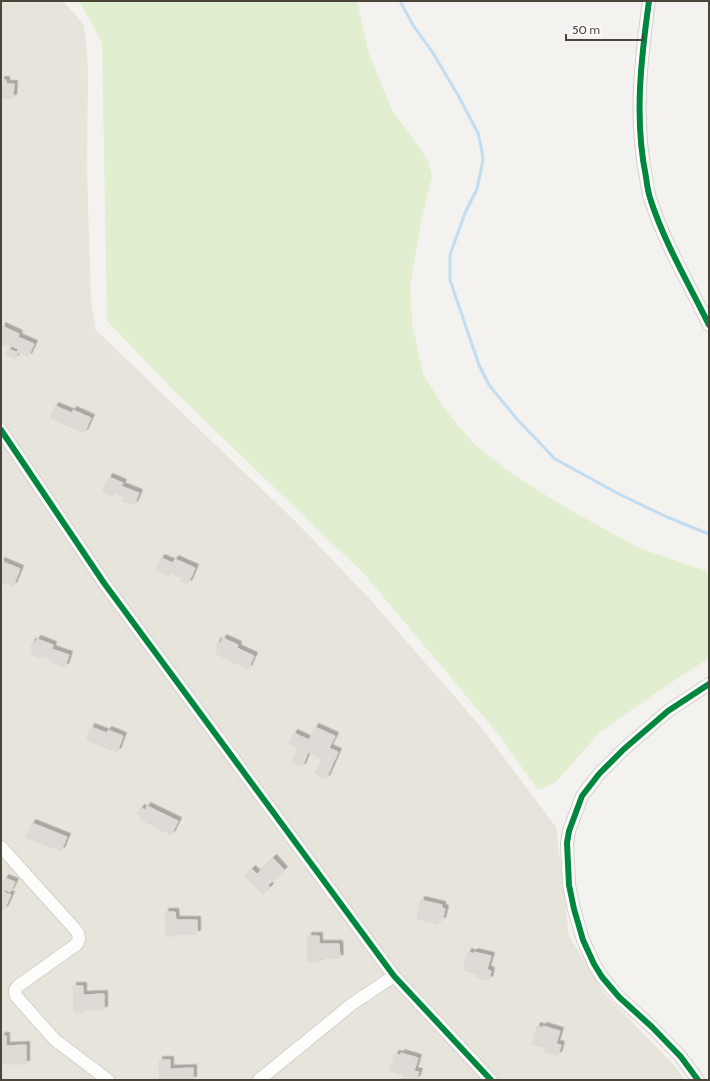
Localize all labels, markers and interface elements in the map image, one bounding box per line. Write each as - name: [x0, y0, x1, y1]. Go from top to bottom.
- scale bar: [566, 16, 643, 42]
- text: 50 m: [572, 22, 600, 37]

